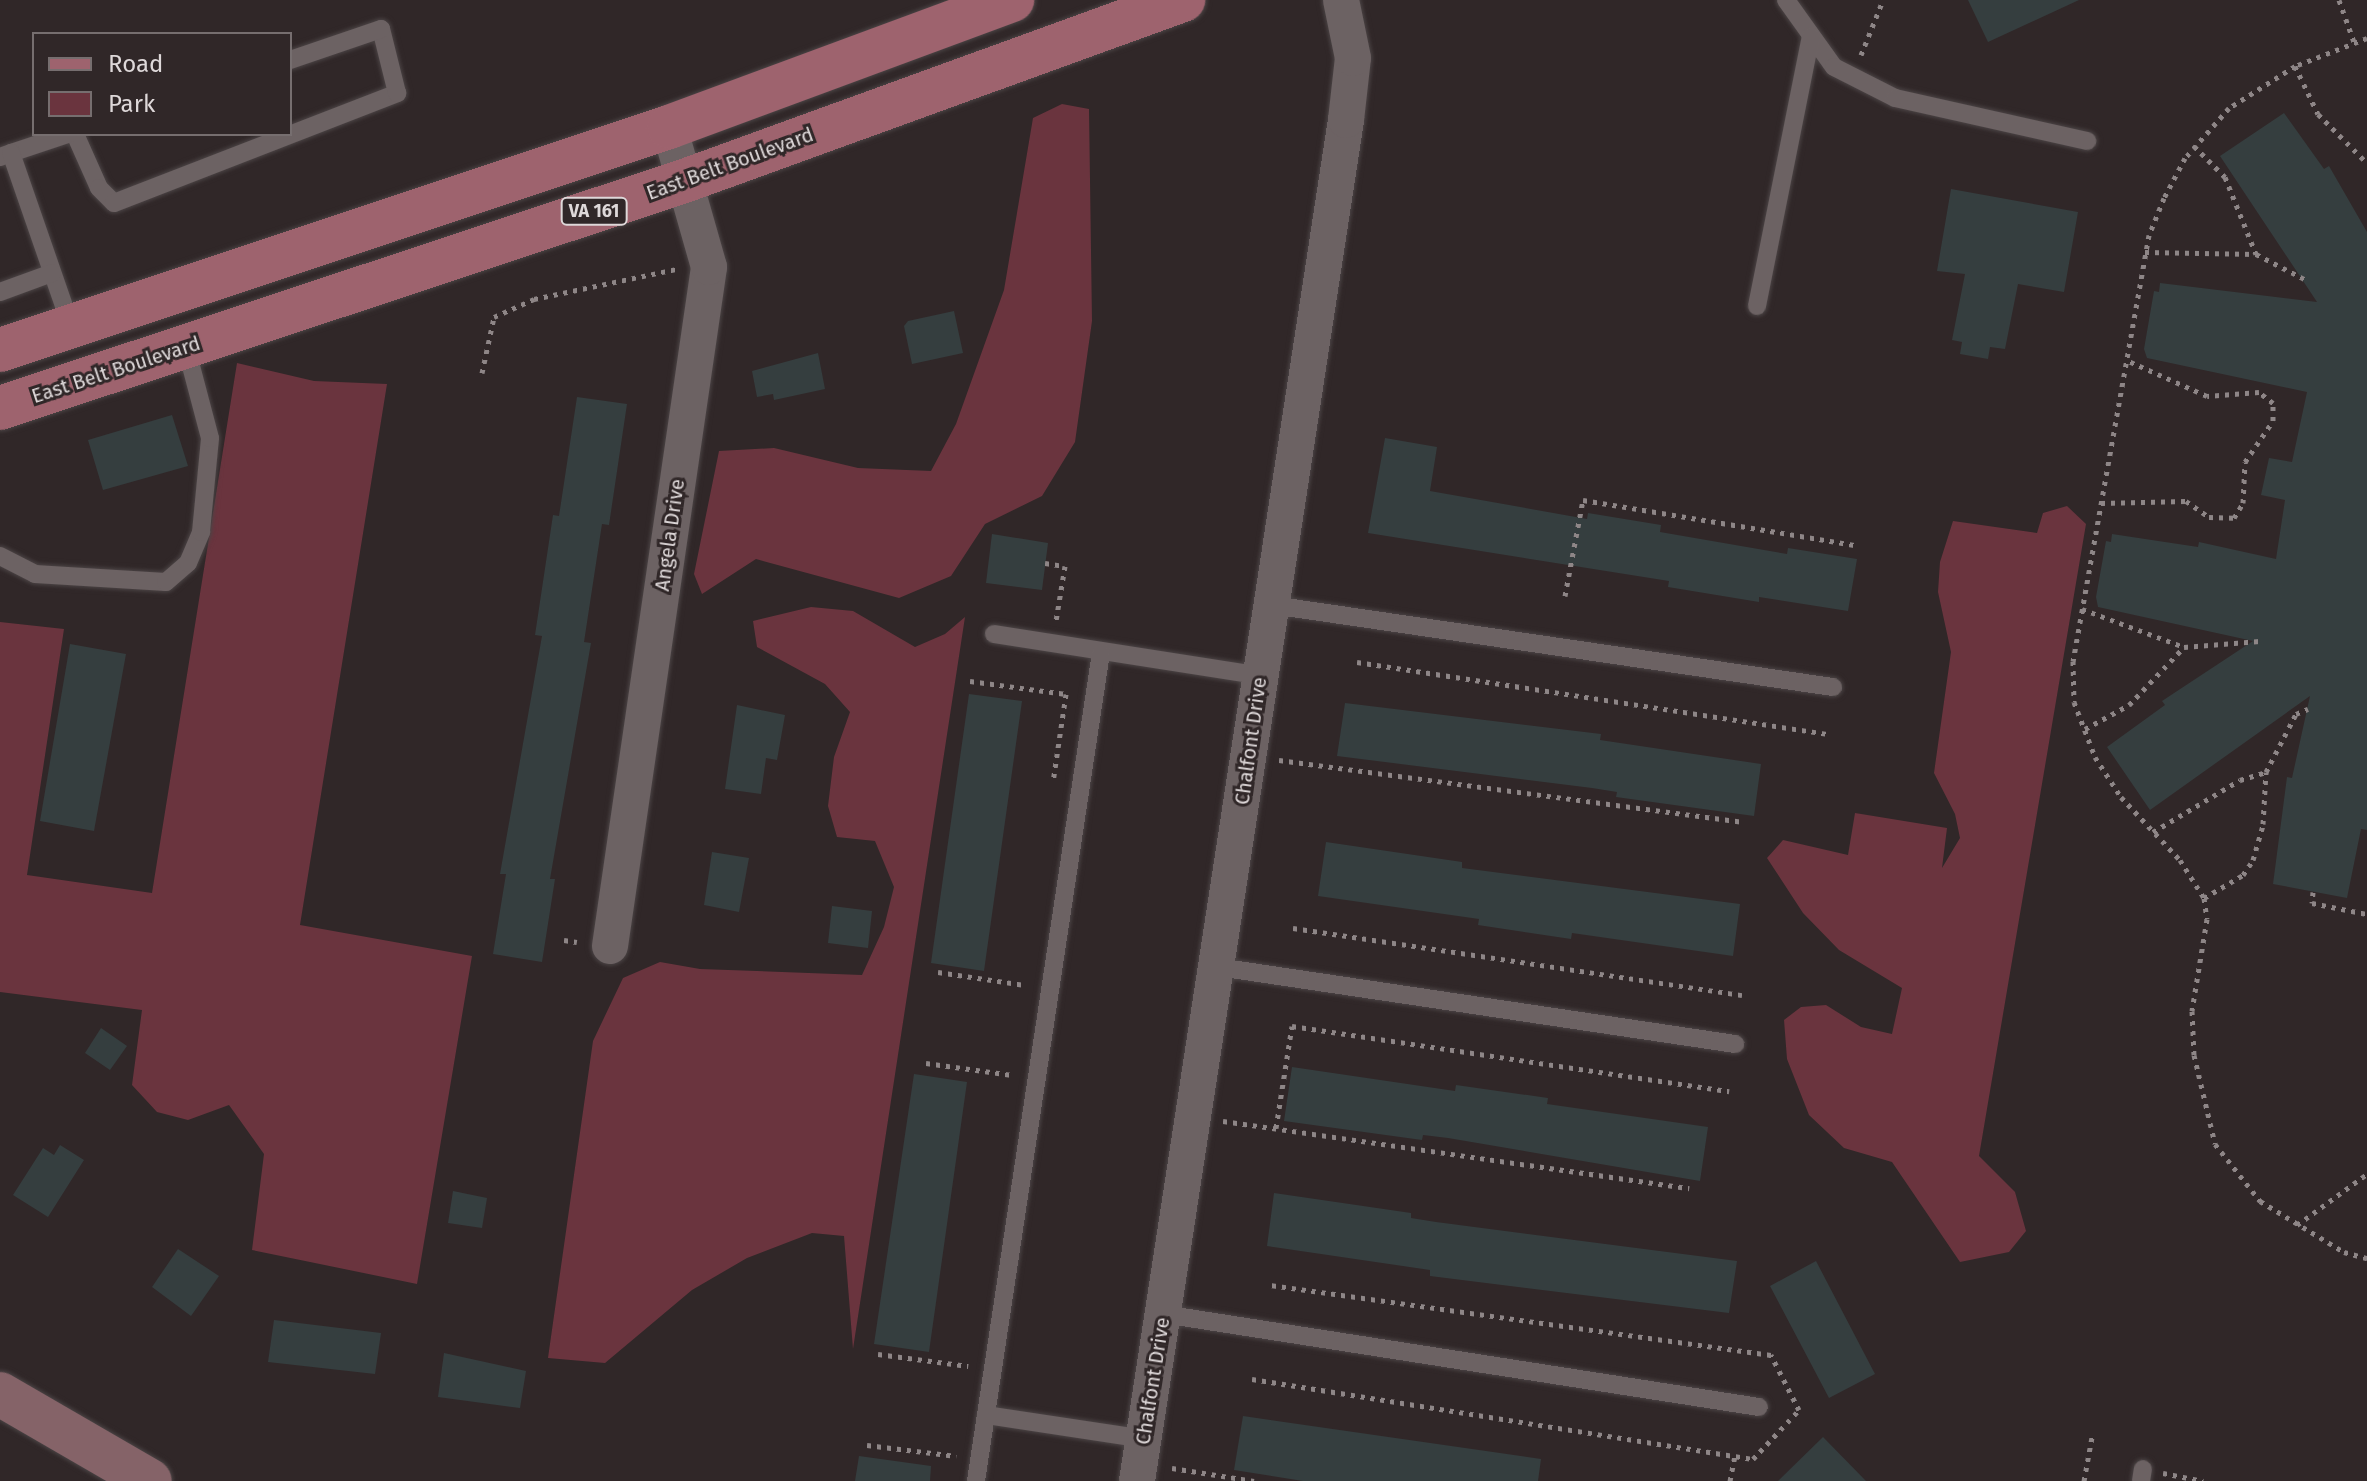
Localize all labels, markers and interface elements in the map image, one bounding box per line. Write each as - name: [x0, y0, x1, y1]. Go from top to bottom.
- legend: [32, 32, 292, 136]
- text: Road: [108, 50, 163, 78]
- text: Park: [108, 90, 155, 118]
- street label: East Belt Boulevard: [643, 123, 817, 205]
- road number: VA 161: [560, 197, 628, 225]
- street label: East Belt Boulevard: [29, 331, 203, 409]
- street label: Angela Drive: [650, 477, 690, 593]
- street label: Chalfont Drive: [1230, 676, 1272, 806]
- street label: Chalfont Drive: [1131, 1316, 1175, 1446]

